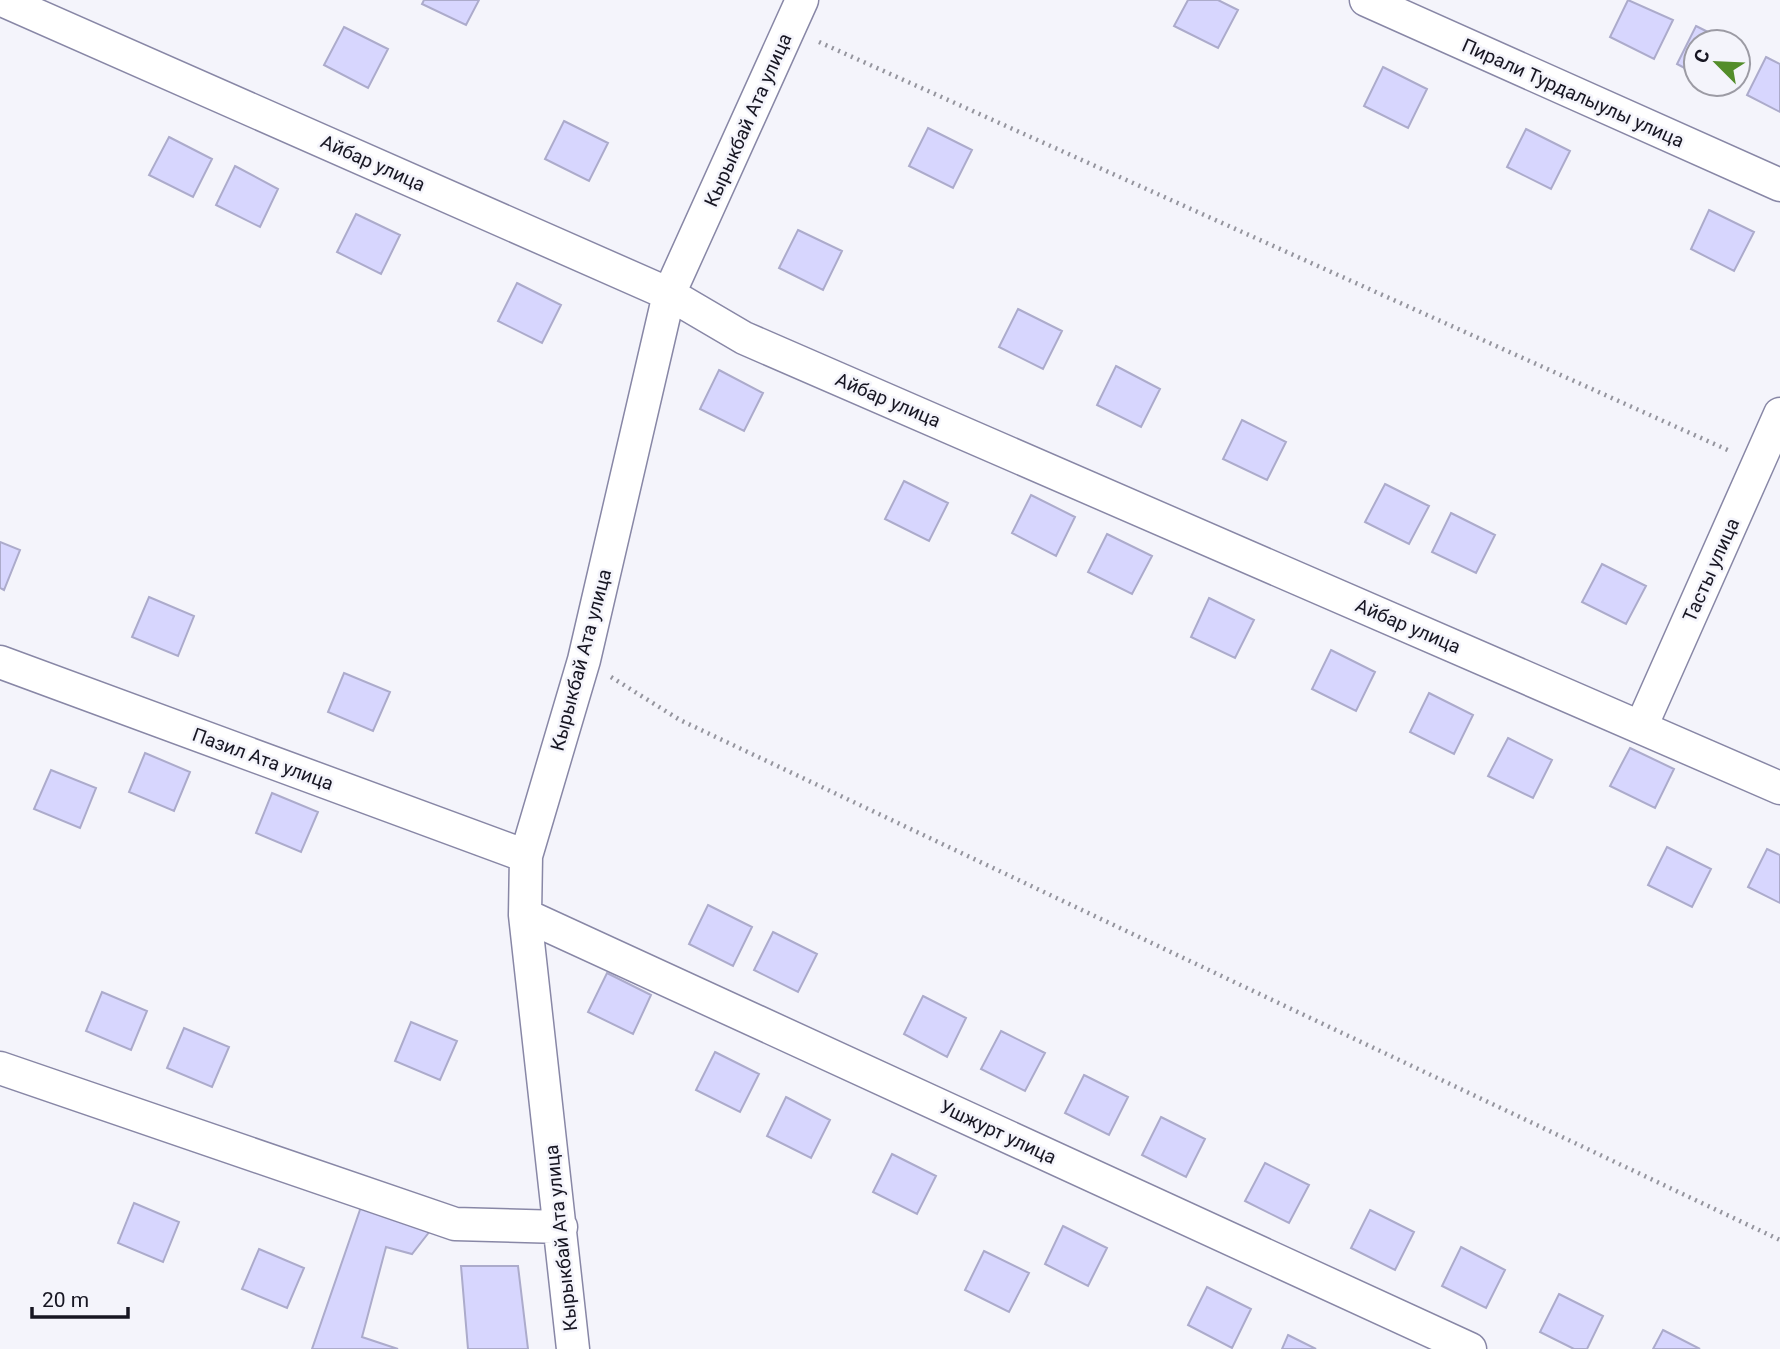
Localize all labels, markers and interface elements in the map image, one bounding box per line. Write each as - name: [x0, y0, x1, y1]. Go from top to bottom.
- north arrow: [1682, 28, 1752, 98]
- street label: Кырыкбай Ата улица: [699, 30, 797, 210]
- street label: Пирали Турдалыулы улица: [1458, 34, 1688, 152]
- text: С: [1689, 46, 1715, 67]
- street label: Айбар улица: [317, 130, 429, 196]
- street label: Айбар улица: [832, 368, 944, 432]
- street label: Тасты улица: [1678, 514, 1744, 626]
- street label: Кырыкбай Ата улица: [546, 567, 616, 753]
- street label: Айбар улица: [1352, 594, 1464, 658]
- street label: Пазил Ата улица: [189, 723, 337, 795]
- street label: Ушжурт улица: [936, 1095, 1060, 1169]
- street label: Кырыкбай Ата улица: [540, 1144, 582, 1332]
- scale bar: [32, 1276, 128, 1320]
- text: 20 m: [42, 1288, 89, 1312]

